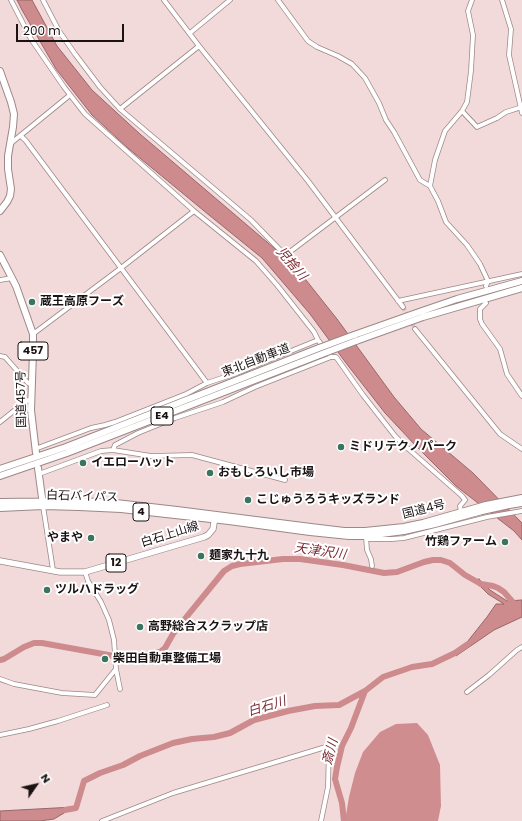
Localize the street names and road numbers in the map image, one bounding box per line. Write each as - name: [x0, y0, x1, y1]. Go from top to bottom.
- street label: 東北自動車道: [220, 341, 292, 381]
- road number: 457: [18, 342, 48, 360]
- street label: 国道457号: [14, 370, 30, 428]
- road number: E4: [151, 407, 173, 425]
- street label: 白石バイパス: [46, 489, 118, 505]
- street label: 国道4号: [401, 498, 447, 522]
- road number: 4: [133, 503, 149, 521]
- street label: 白石上山線: [139, 519, 201, 551]
- road number: 12: [106, 554, 126, 572]

